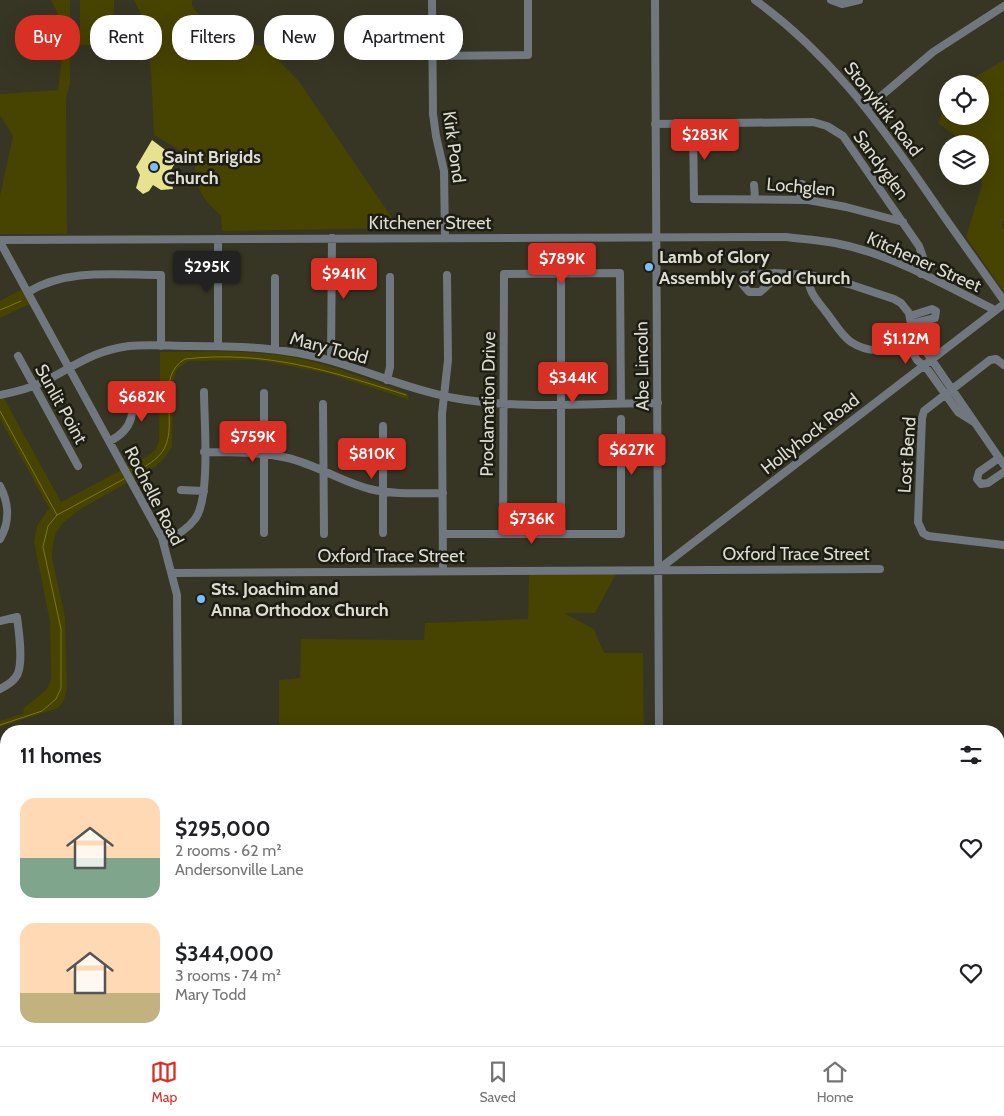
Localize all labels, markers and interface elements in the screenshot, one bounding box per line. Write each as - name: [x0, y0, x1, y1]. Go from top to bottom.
- chip: Buy: [15, 15, 80, 60]
- chip: Rent: [90, 15, 162, 60]
- chip: Filters: [172, 15, 254, 60]
- chip: New: [264, 15, 334, 60]
- chip: Apartment: [344, 15, 463, 60]
- street label: Stonykirk Road: [839, 57, 927, 161]
- map controls: [939, 75, 989, 185]
- button: locate: [939, 75, 989, 125]
- street label: Kirk Pond: [438, 110, 470, 184]
- pin: $283K: [670, 119, 740, 161]
- text: $283K: [682, 125, 728, 144]
- street label: Sandyglen: [848, 126, 914, 204]
- button: layers: [939, 135, 989, 185]
- place label: Saint Brigids Church: [164, 146, 261, 189]
- marker: Saint Brigids Church: [148, 161, 160, 173]
- street label: Lochglen: [766, 173, 836, 201]
- street label: Kitchener Street: [369, 212, 491, 234]
- street label: Kitchener Street: [863, 227, 985, 297]
- pin: $789K: [527, 242, 597, 285]
- place label: Lamb of Glory Assembly of God Church: [659, 246, 850, 289]
- text: $789K: [539, 249, 585, 268]
- pin: $295K: [172, 250, 242, 293]
- text: $295K: [184, 257, 230, 276]
- pin: $941K: [309, 258, 379, 300]
- marker: Lamb of Glory Assembly of God Church: [643, 261, 655, 273]
- text: $941K: [322, 264, 366, 283]
- street label: Abe Lincoln: [630, 321, 654, 411]
- pin: $1.12M: [865, 322, 947, 365]
- street label: Mary Todd: [288, 327, 370, 369]
- text: $1.12M: [883, 329, 929, 348]
- street label: Proclamation Drive: [476, 331, 500, 477]
- street label: Sunlit Point: [30, 360, 92, 448]
- pin: $344K: [538, 362, 608, 404]
- text: $344K: [549, 368, 597, 387]
- pin: $682K: [107, 380, 177, 423]
- text: $682K: [119, 387, 165, 406]
- street label: Hollyhock Road: [756, 389, 864, 479]
- street label: Lost Bend: [893, 416, 921, 494]
- pin: $759K: [218, 420, 288, 463]
- text: $759K: [230, 427, 276, 446]
- pin: $627K: [597, 434, 667, 476]
- pin: $810K: [337, 438, 407, 480]
- text: $627K: [610, 440, 654, 459]
- street label: Rochelle Road: [120, 443, 188, 549]
- text: $810K: [349, 444, 395, 463]
- pin: $736K: [497, 502, 567, 545]
- text: $736K: [509, 509, 555, 528]
- street label: Oxford Trace Street: [722, 543, 870, 565]
- street label: Oxford Trace Street: [317, 545, 465, 567]
- place label: Sts. Joachim and Anna Orthodox Church: [211, 578, 389, 621]
- marker: Sts. Joachim and Anna Orthodox Church: [195, 593, 207, 605]
- icon: filters: [957, 741, 985, 769]
- text: 11 homes: [20, 743, 102, 768]
- text: $295,000: [175, 816, 271, 841]
- icon: home: [60, 818, 120, 878]
- icon: heart: [957, 834, 985, 862]
- text: 2 rooms · 62 m²: [175, 841, 282, 860]
- text: Andersonville Lane: [175, 860, 303, 879]
- text: $344,000: [175, 941, 274, 966]
- icon: home: [60, 943, 120, 1003]
- icon: heart: [957, 959, 985, 987]
- text: 3 rooms · 74 m²: [175, 966, 281, 985]
- text: Mary Todd: [175, 985, 246, 1004]
- tab: Map: [150, 1058, 178, 1106]
- tab: Saved: [479, 1058, 516, 1106]
- tab: Home: [817, 1058, 854, 1106]

